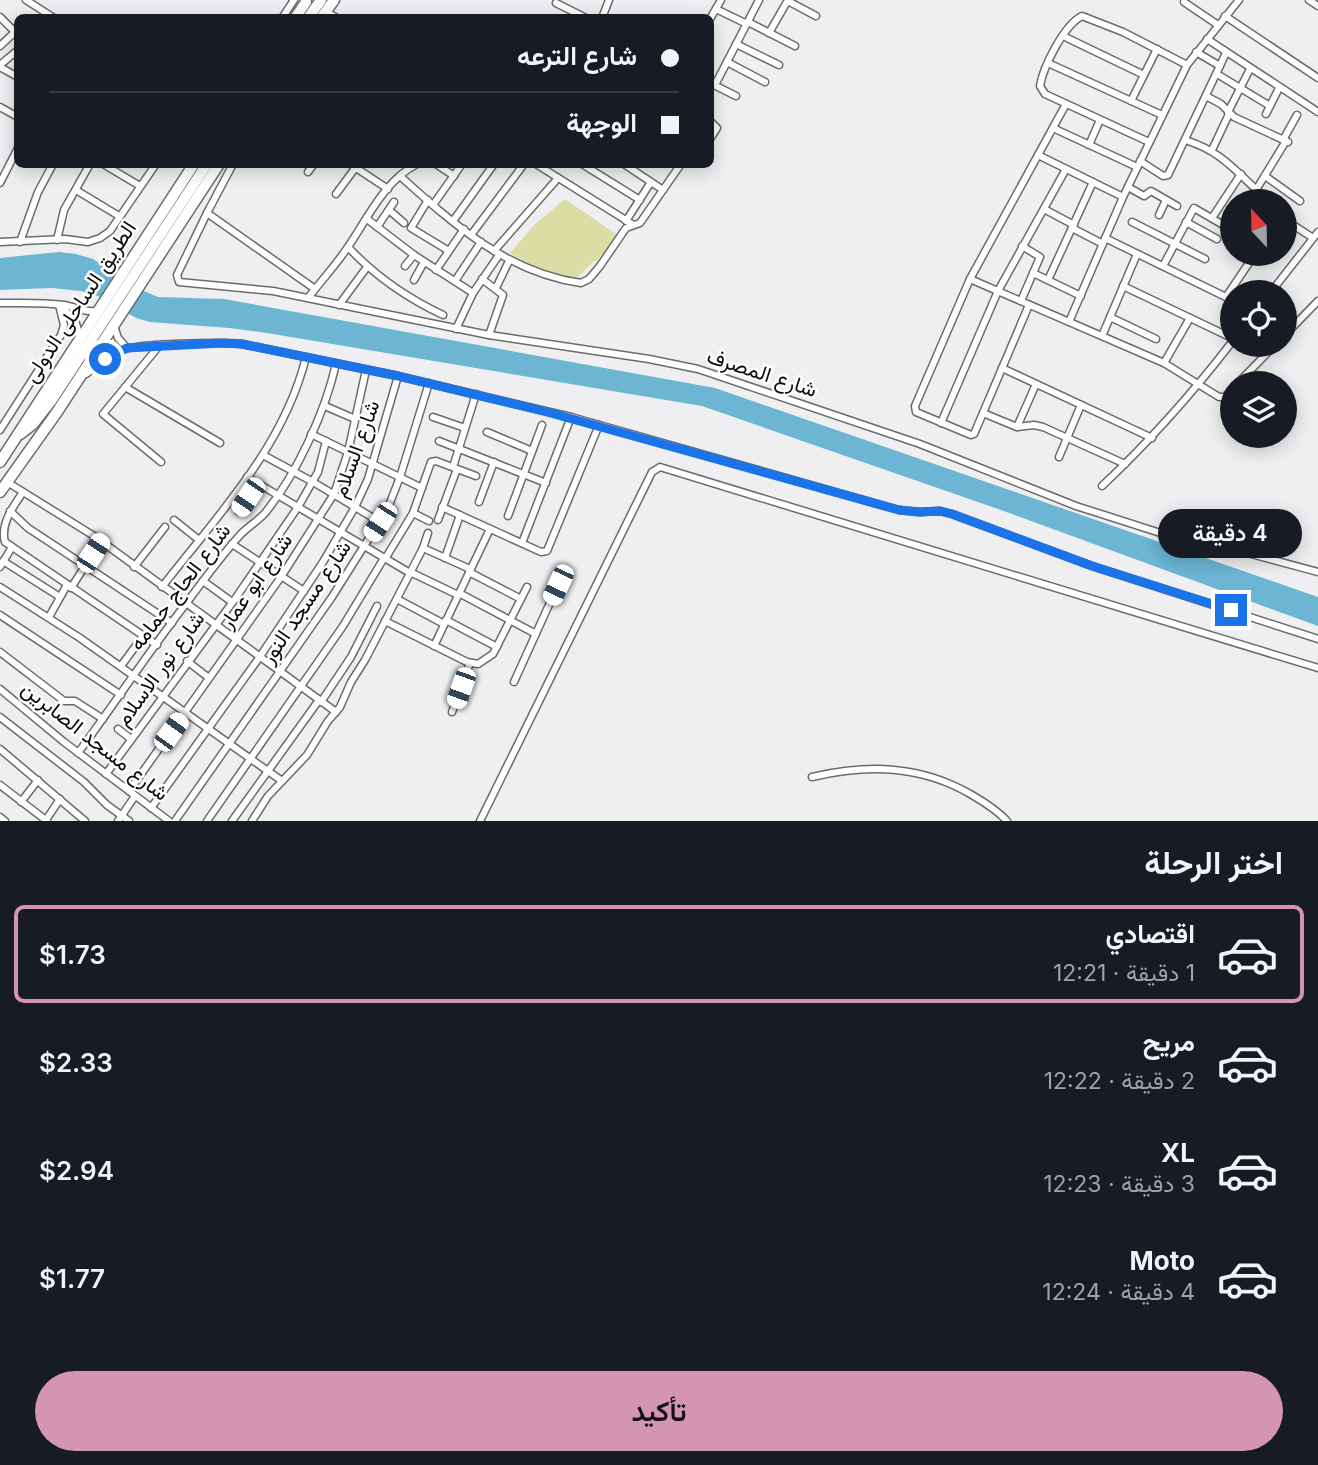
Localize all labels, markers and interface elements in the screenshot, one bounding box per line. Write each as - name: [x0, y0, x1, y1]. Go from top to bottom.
- text: شارع الترعه: [517, 40, 637, 71]
- text: الوجهة: [566, 107, 637, 138]
- north arrow: [1220, 189, 1297, 266]
- map controls: [1220, 189, 1297, 448]
- street label: الطريق الساحلى الدولى: [18, 216, 142, 388]
- button: locate: [1220, 280, 1297, 357]
- route start: [89, 343, 121, 375]
- street label: شارع المصرف: [703, 343, 820, 404]
- button: layers: [1220, 371, 1297, 448]
- street label: شارع السلام: [326, 397, 387, 502]
- car: [228, 474, 269, 520]
- car: [360, 499, 401, 545]
- callout: 4 دقيقة: [1159, 508, 1303, 558]
- street label: شارع الحاج حمامه: [124, 518, 237, 656]
- text: 4 دقيقة: [1192, 519, 1268, 547]
- street label: شارع ابو عمار: [213, 528, 299, 635]
- car: [73, 530, 114, 576]
- street label: شارع مسجد النور: [255, 535, 358, 670]
- car: [540, 562, 577, 608]
- route end: [1215, 594, 1247, 626]
- street label: شارع نور الاسلام: [110, 607, 211, 732]
- car: [444, 665, 479, 711]
- street label: شارع مسجد الصابرين: [16, 675, 174, 807]
- car: [151, 709, 192, 755]
- text: اختر الرحلة: [1144, 843, 1283, 882]
- text: اقتصادي: [1106, 918, 1195, 949]
- icon: car: [1216, 923, 1279, 986]
- text: $1.73: [39, 939, 106, 970]
- text: 1 دقيقة · 12:21: [1053, 959, 1195, 987]
- text: مريح: [1143, 1026, 1195, 1057]
- icon: car: [1216, 1031, 1279, 1094]
- text: $2.33: [39, 1047, 113, 1078]
- text: 2 دقيقة · 12:22: [1044, 1067, 1195, 1095]
- text: XL: [1161, 1137, 1195, 1168]
- icon: car: [1216, 1139, 1279, 1202]
- text: $2.94: [39, 1155, 114, 1186]
- text: 3 دقيقة · 12:23: [1043, 1170, 1195, 1198]
- text: Moto: [1130, 1245, 1195, 1276]
- icon: car: [1216, 1247, 1279, 1310]
- text: $1.77: [39, 1263, 105, 1294]
- text: 4 دقيقة · 12:24: [1042, 1278, 1195, 1306]
- button: تأكيد: [35, 1371, 1283, 1451]

